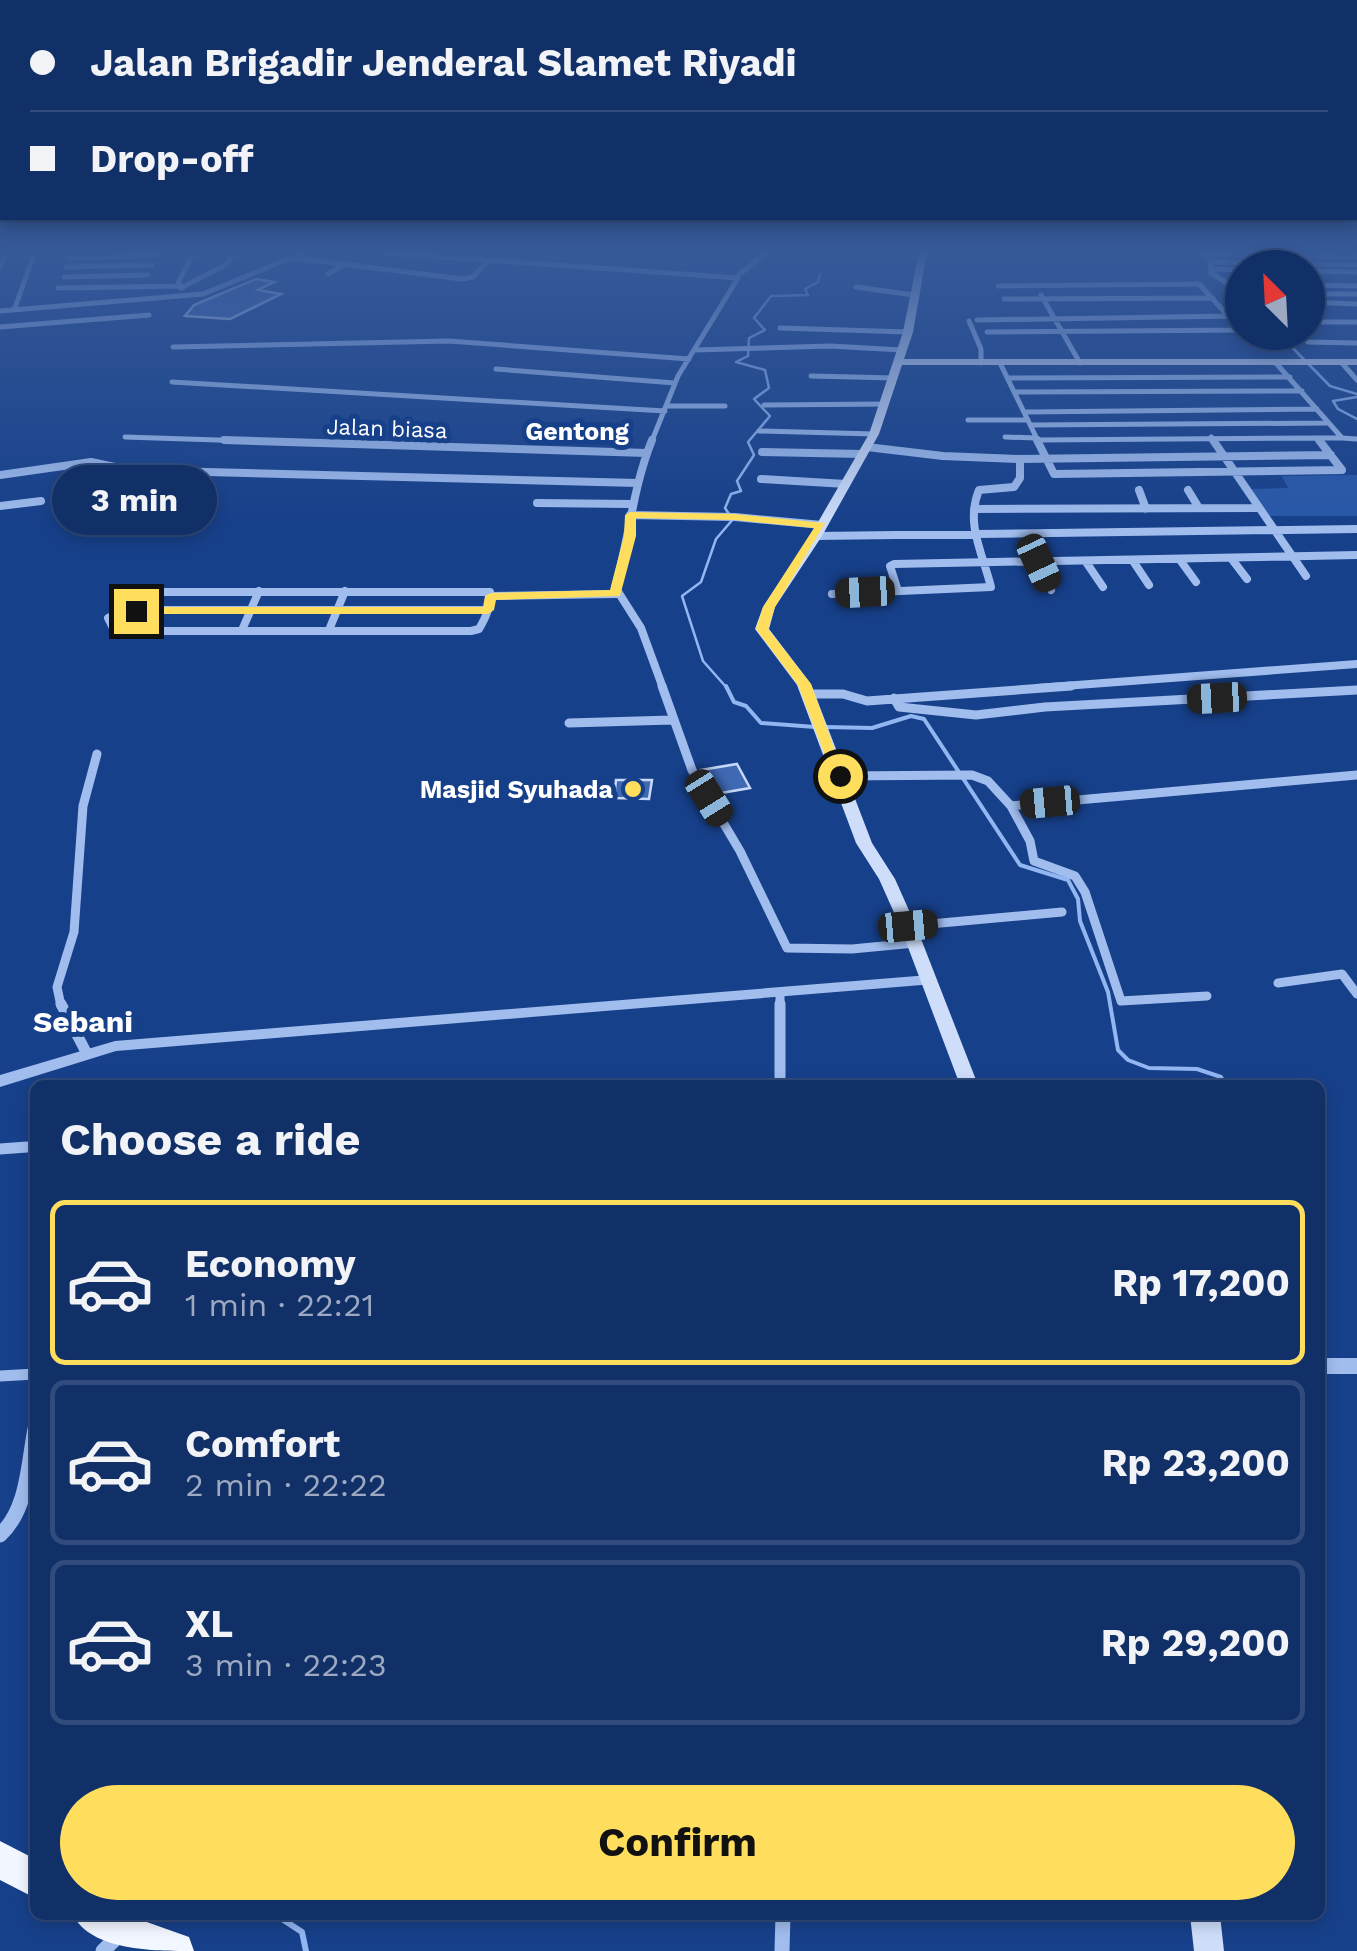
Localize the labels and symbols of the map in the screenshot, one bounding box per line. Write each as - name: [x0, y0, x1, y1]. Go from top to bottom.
- north arrow: [1225, 250, 1325, 350]
- street label: Jalan biasa: [326, 414, 448, 443]
- district label: Gentong: [525, 417, 629, 446]
- callout: 3 min: [54, 466, 218, 536]
- car: [1013, 529, 1065, 597]
- car: [834, 575, 896, 609]
- route end: [114, 589, 159, 634]
- car: [1186, 681, 1248, 715]
- route start: [818, 754, 863, 799]
- car: [680, 765, 738, 831]
- place label: Masjid Syuhada: [420, 775, 614, 804]
- marker: Masjid Syuhada: [622, 778, 644, 800]
- car: [1019, 784, 1081, 820]
- car: [877, 908, 939, 944]
- district label: Sebani: [33, 1004, 133, 1039]

